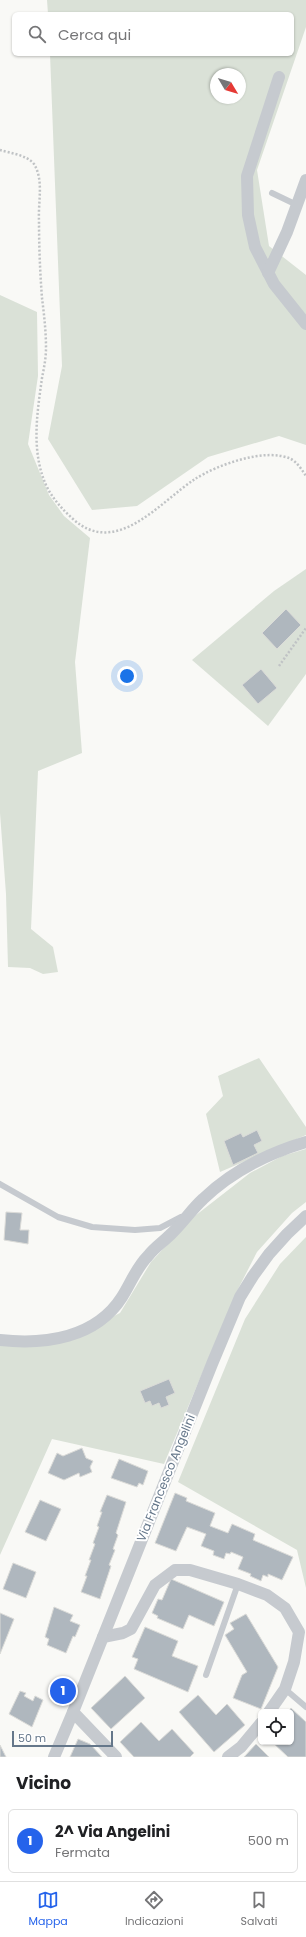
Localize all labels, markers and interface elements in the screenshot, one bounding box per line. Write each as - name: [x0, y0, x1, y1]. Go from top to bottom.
- search box: [12, 12, 294, 56]
- icon: search: [26, 23, 48, 45]
- text: Cerca qui: [58, 24, 131, 45]
- north arrow: [210, 68, 246, 104]
- your location: [117, 666, 137, 686]
- street label: Via Francesco Angelini: [132, 1412, 199, 1544]
- pin: 1: [50, 1676, 76, 1706]
- map controls: [258, 1709, 294, 1745]
- button: locate: [258, 1709, 294, 1745]
- scale bar: [12, 1729, 113, 1748]
- text: 50 m: [18, 1730, 46, 1746]
- text: Vicino: [16, 1771, 71, 1795]
- text: 2^ Via Angelini: [55, 1821, 170, 1842]
- text: 1: [28, 1831, 32, 1850]
- text: 500 m: [248, 1831, 289, 1850]
- text: Fermata: [55, 1843, 110, 1862]
- tab: Mappa: [29, 1889, 68, 1930]
- tab: Indicazioni: [125, 1889, 183, 1930]
- tab: Salvati: [240, 1889, 277, 1930]

